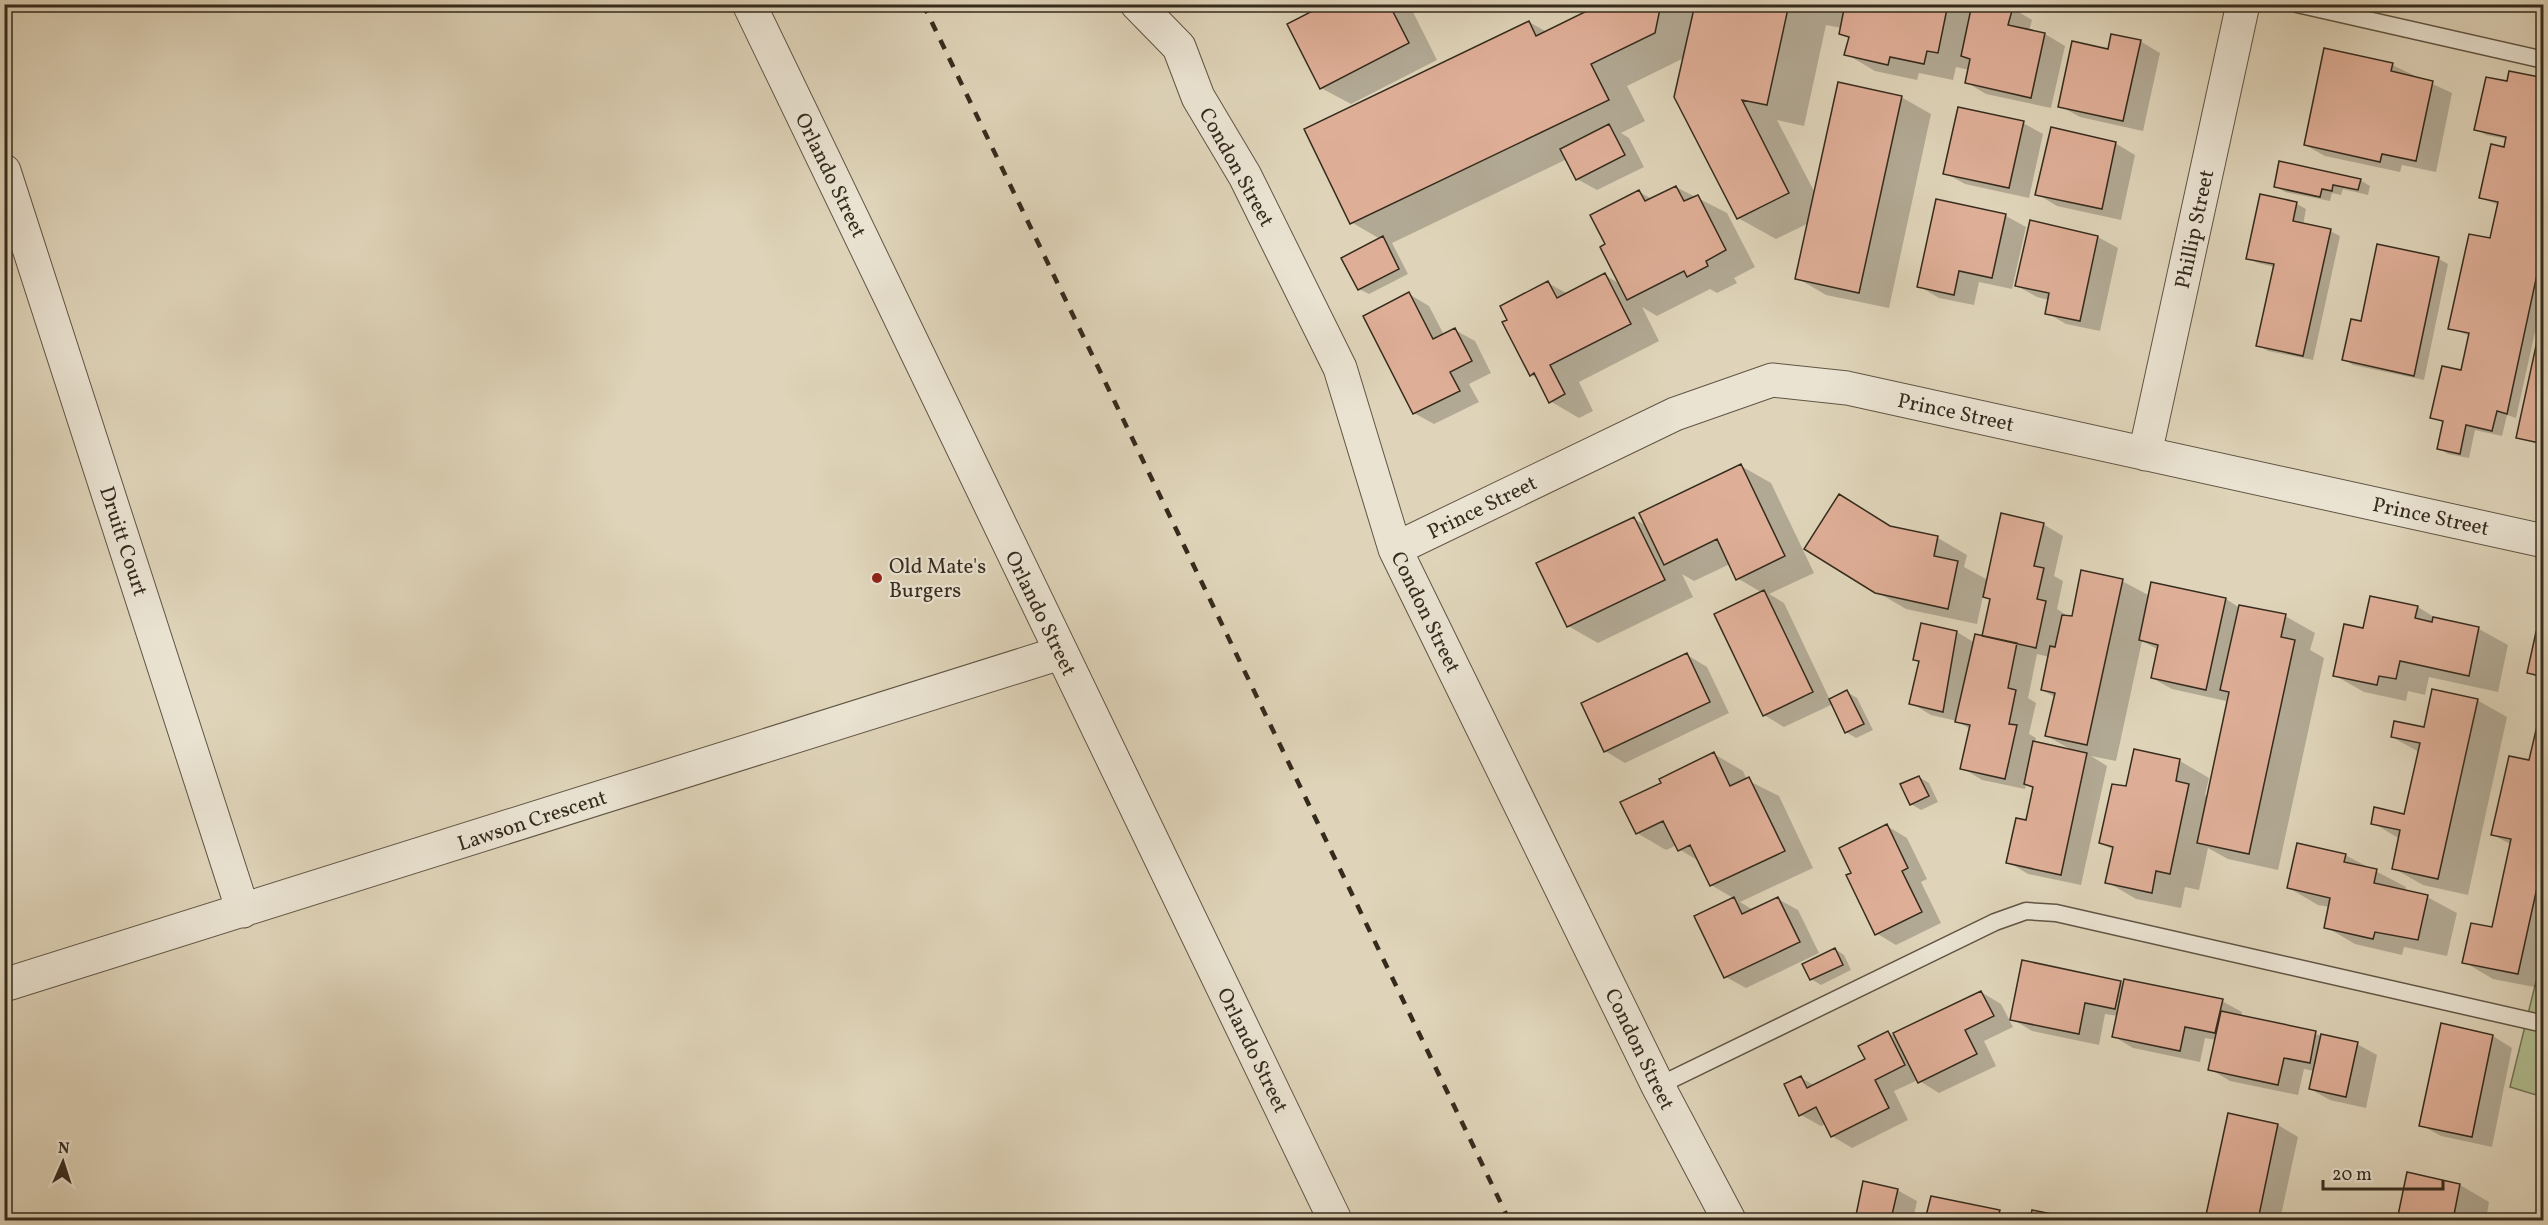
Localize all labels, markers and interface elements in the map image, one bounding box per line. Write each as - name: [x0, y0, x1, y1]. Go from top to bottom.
- street label: Condon Street: [1191, 103, 1280, 233]
- street label: Orlando Street: [787, 108, 872, 243]
- street label: Phillip Street: [2169, 167, 2222, 292]
- street label: Prince Street: [1895, 387, 2017, 440]
- street label: Prince Street: [1423, 469, 1542, 547]
- street label: Druitt Court: [91, 483, 154, 600]
- street label: Prince Street: [2370, 491, 2492, 544]
- street label: Orlando Street: [997, 546, 1082, 681]
- street label: Condon Street: [1383, 547, 1467, 678]
- place label: Old Mate's Burgers: [889, 553, 986, 606]
- marker: Old Mate's Burgers: [870, 571, 884, 585]
- street label: Lawson Crescent: [454, 784, 611, 859]
- street label: Orlando Street: [1209, 983, 1294, 1118]
- street label: Condon Street: [1597, 984, 1681, 1115]
- north arrow: [33, 1132, 93, 1192]
- text: N: [57, 1138, 70, 1160]
- scale bar: [2323, 1153, 2443, 1191]
- text: 20 m: [2332, 1163, 2372, 1188]

